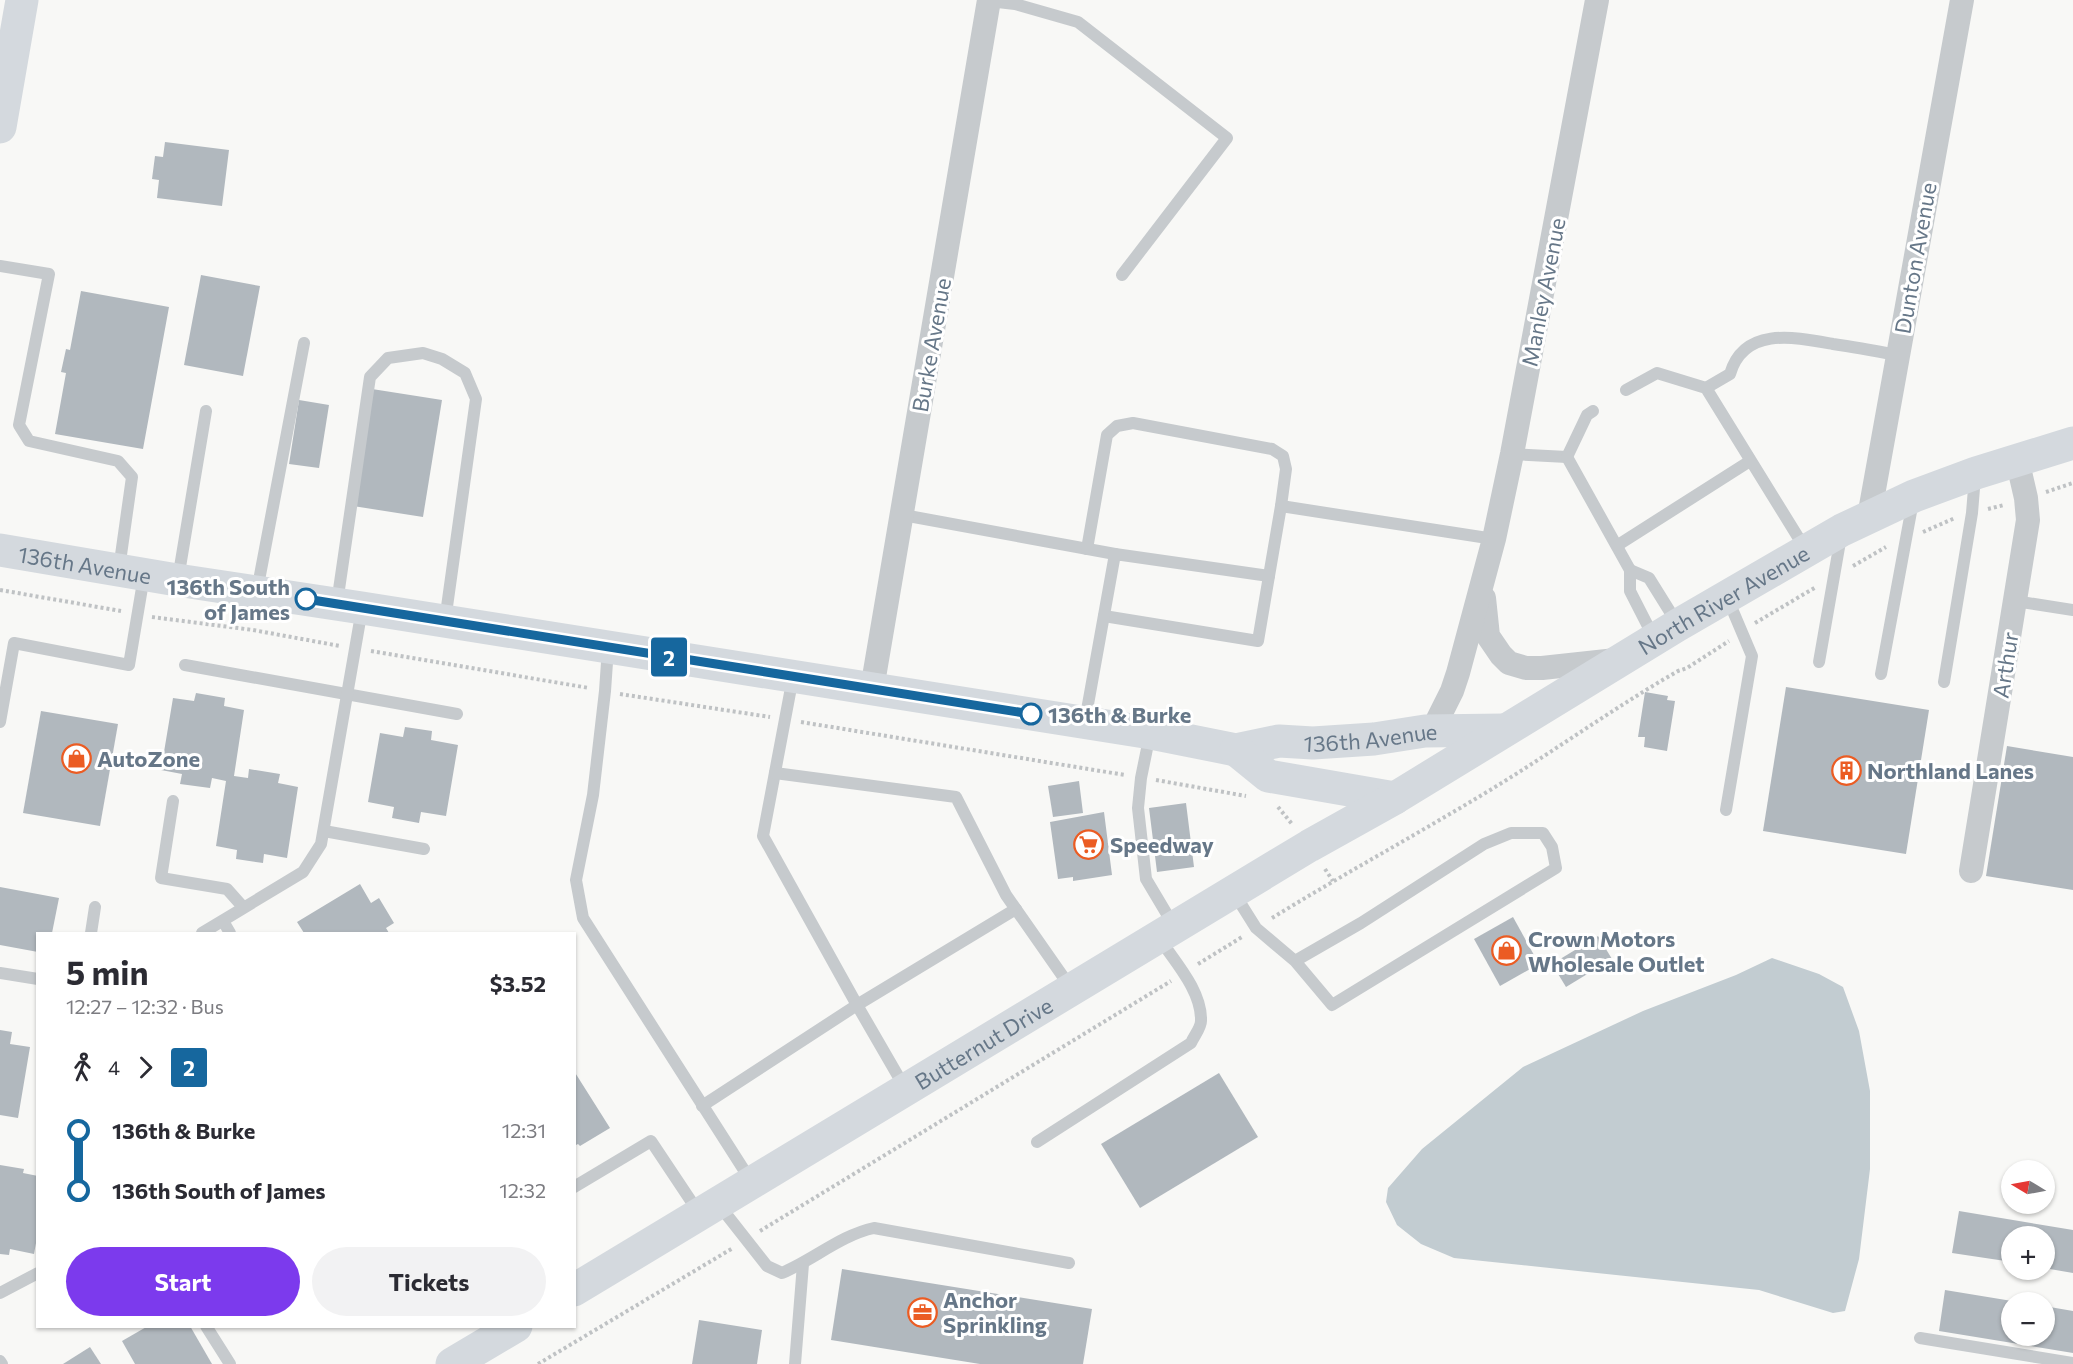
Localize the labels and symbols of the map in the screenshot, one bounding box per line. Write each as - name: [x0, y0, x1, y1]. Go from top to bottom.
- street label: Dunton Avenue: [1888, 180, 1942, 336]
- street label: Manley Avenue: [1515, 215, 1571, 369]
- street label: Burke Avenue: [906, 276, 956, 414]
- street label: North River Avenue: [1633, 539, 1814, 660]
- street label: 136th Avenue: [16, 540, 153, 589]
- place label: 136th South of James: [167, 573, 290, 625]
- marker: 136th South of James: [295, 588, 317, 610]
- street label: Arthur: [1986, 630, 2024, 700]
- line badge: 2: [650, 638, 688, 676]
- place label: 136th & Burke: [1048, 701, 1191, 728]
- marker: 136th & Burke: [1020, 703, 1042, 725]
- street label: 136th Avenue: [1303, 717, 1438, 756]
- shop icon: AutoZone: [60, 742, 92, 774]
- place label: AutoZone: [97, 745, 200, 772]
- building icon: Northland Lanes: [1830, 754, 1862, 786]
- place label: Northland Lanes: [1867, 757, 2034, 784]
- supermarket icon: Speedway: [1073, 828, 1105, 860]
- place label: Speedway: [1110, 831, 1214, 858]
- place label: Crown Motors Wholesale Outlet: [1528, 925, 1705, 977]
- shop icon: Crown Motors Wholesale Outlet: [1491, 935, 1523, 967]
- street label: Butternut Drive: [909, 991, 1057, 1095]
- north arrow: [2001, 1160, 2055, 1214]
- place label: Anchor Sprinkling: [943, 1286, 1047, 1338]
- office icon: Anchor Sprinkling: [906, 1296, 938, 1328]

